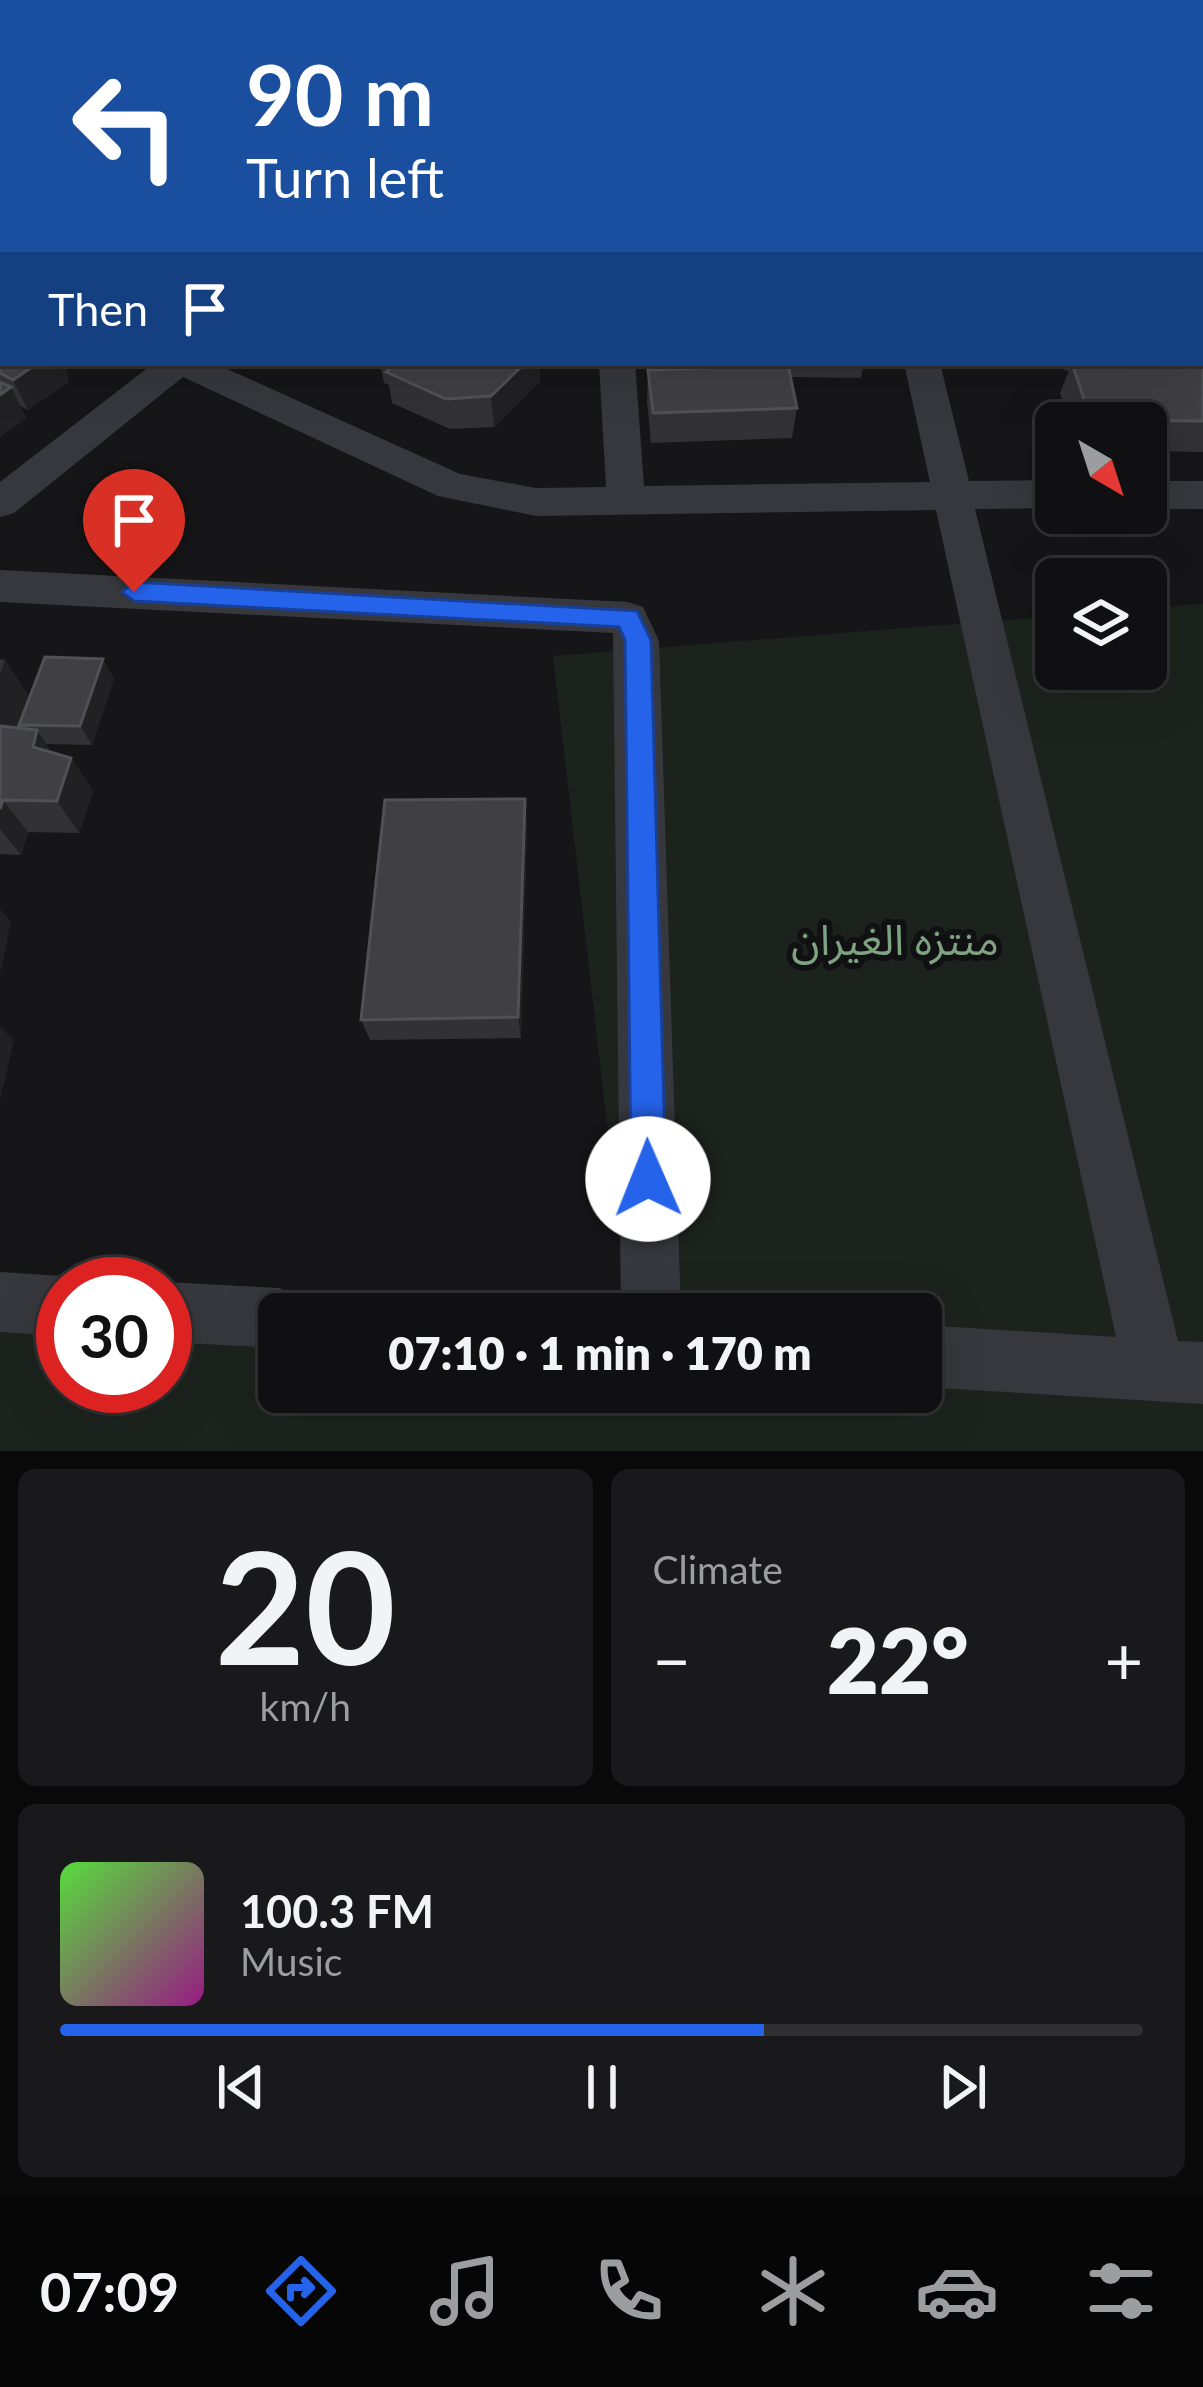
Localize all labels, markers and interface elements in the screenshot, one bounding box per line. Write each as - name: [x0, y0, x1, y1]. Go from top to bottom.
- text: 90 m: [246, 43, 434, 144]
- icon: left: [48, 48, 204, 204]
- text: Turn left: [246, 145, 444, 210]
- icon: arrive: [172, 276, 238, 342]
- text: Then: [48, 282, 148, 336]
- north arrow: [1035, 402, 1167, 534]
- map controls: [1035, 402, 1167, 690]
- pin: [83, 469, 185, 592]
- icon: arrive: [101, 487, 167, 553]
- button: layers: [1035, 558, 1167, 690]
- park label: منتزه الغيران: [791, 914, 999, 965]
- position arrow: [585, 1116, 711, 1242]
- speed limit sign: 30: [36, 1257, 192, 1413]
- text: 07:10 · 1 min · 170 m: [388, 1326, 812, 1380]
- text: 20: [215, 1511, 396, 1698]
- text: Climate: [653, 1546, 783, 1592]
- text: 22°: [827, 1605, 969, 1713]
- text: −: [653, 1620, 691, 1699]
- text: +: [1105, 1620, 1143, 1699]
- text: km/h: [260, 1683, 351, 1729]
- text: 100.3 FM: [240, 1884, 434, 1938]
- text: Music: [240, 1938, 342, 1984]
- icon: previous: [208, 2054, 274, 2120]
- icon: pause: [569, 2054, 635, 2120]
- icon: next: [930, 2054, 996, 2120]
- icon: directions: [259, 2249, 343, 2333]
- icon: music: [423, 2249, 507, 2333]
- icon: phone: [587, 2249, 671, 2333]
- icon: climate: [751, 2249, 835, 2333]
- icon: car: [915, 2249, 999, 2333]
- icon: filters: [1079, 2249, 1163, 2333]
- text: 07:09: [40, 2259, 179, 2324]

